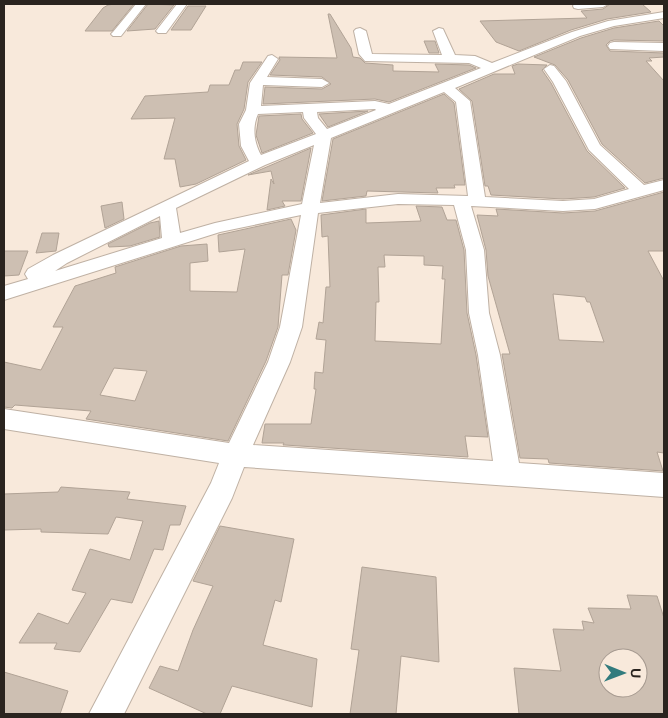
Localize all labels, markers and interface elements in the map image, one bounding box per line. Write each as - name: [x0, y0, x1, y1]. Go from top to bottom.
- north arrow: [598, 648, 648, 698]
- text: U: [628, 668, 644, 678]

